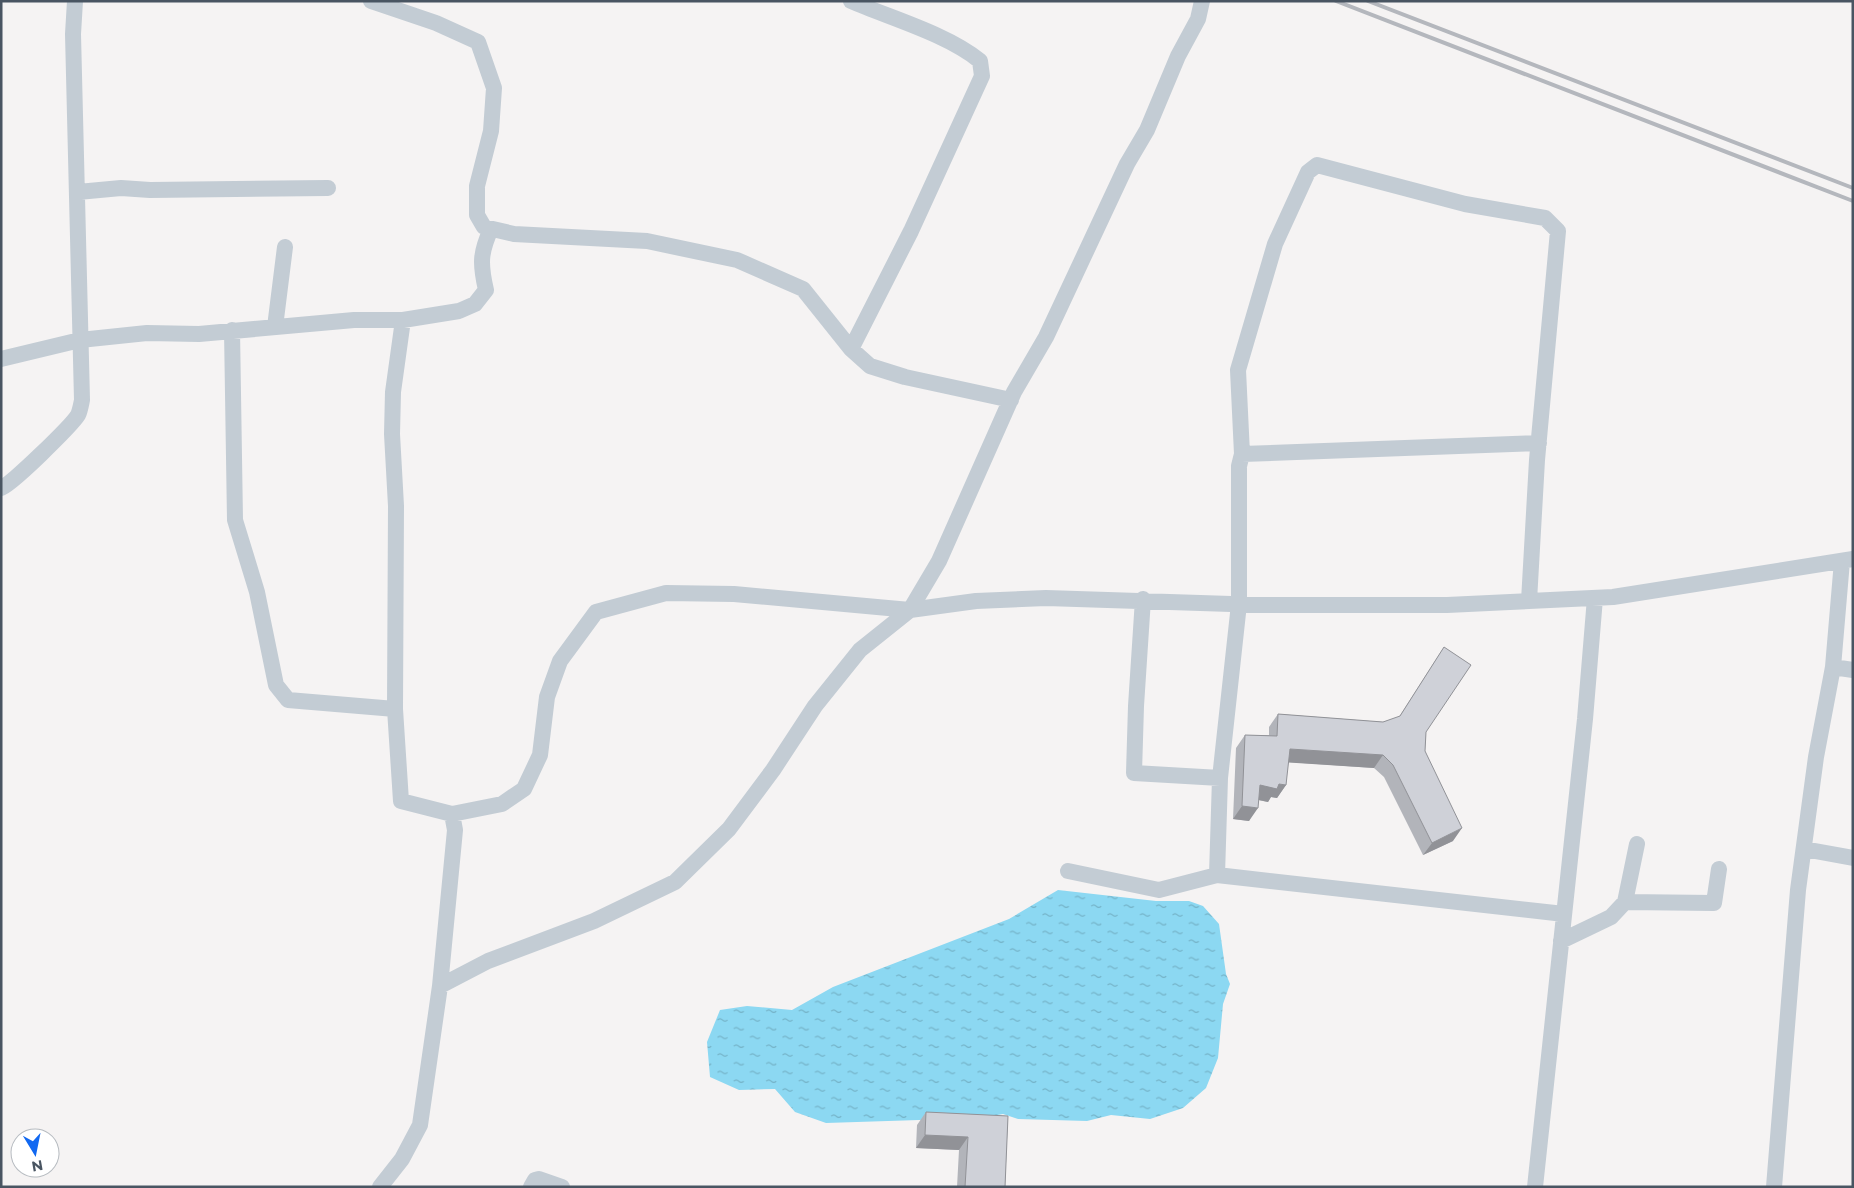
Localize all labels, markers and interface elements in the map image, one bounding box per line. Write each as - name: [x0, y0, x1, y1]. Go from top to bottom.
- north arrow: [10, 1128, 60, 1178]
- text: N: [30, 1156, 44, 1176]

